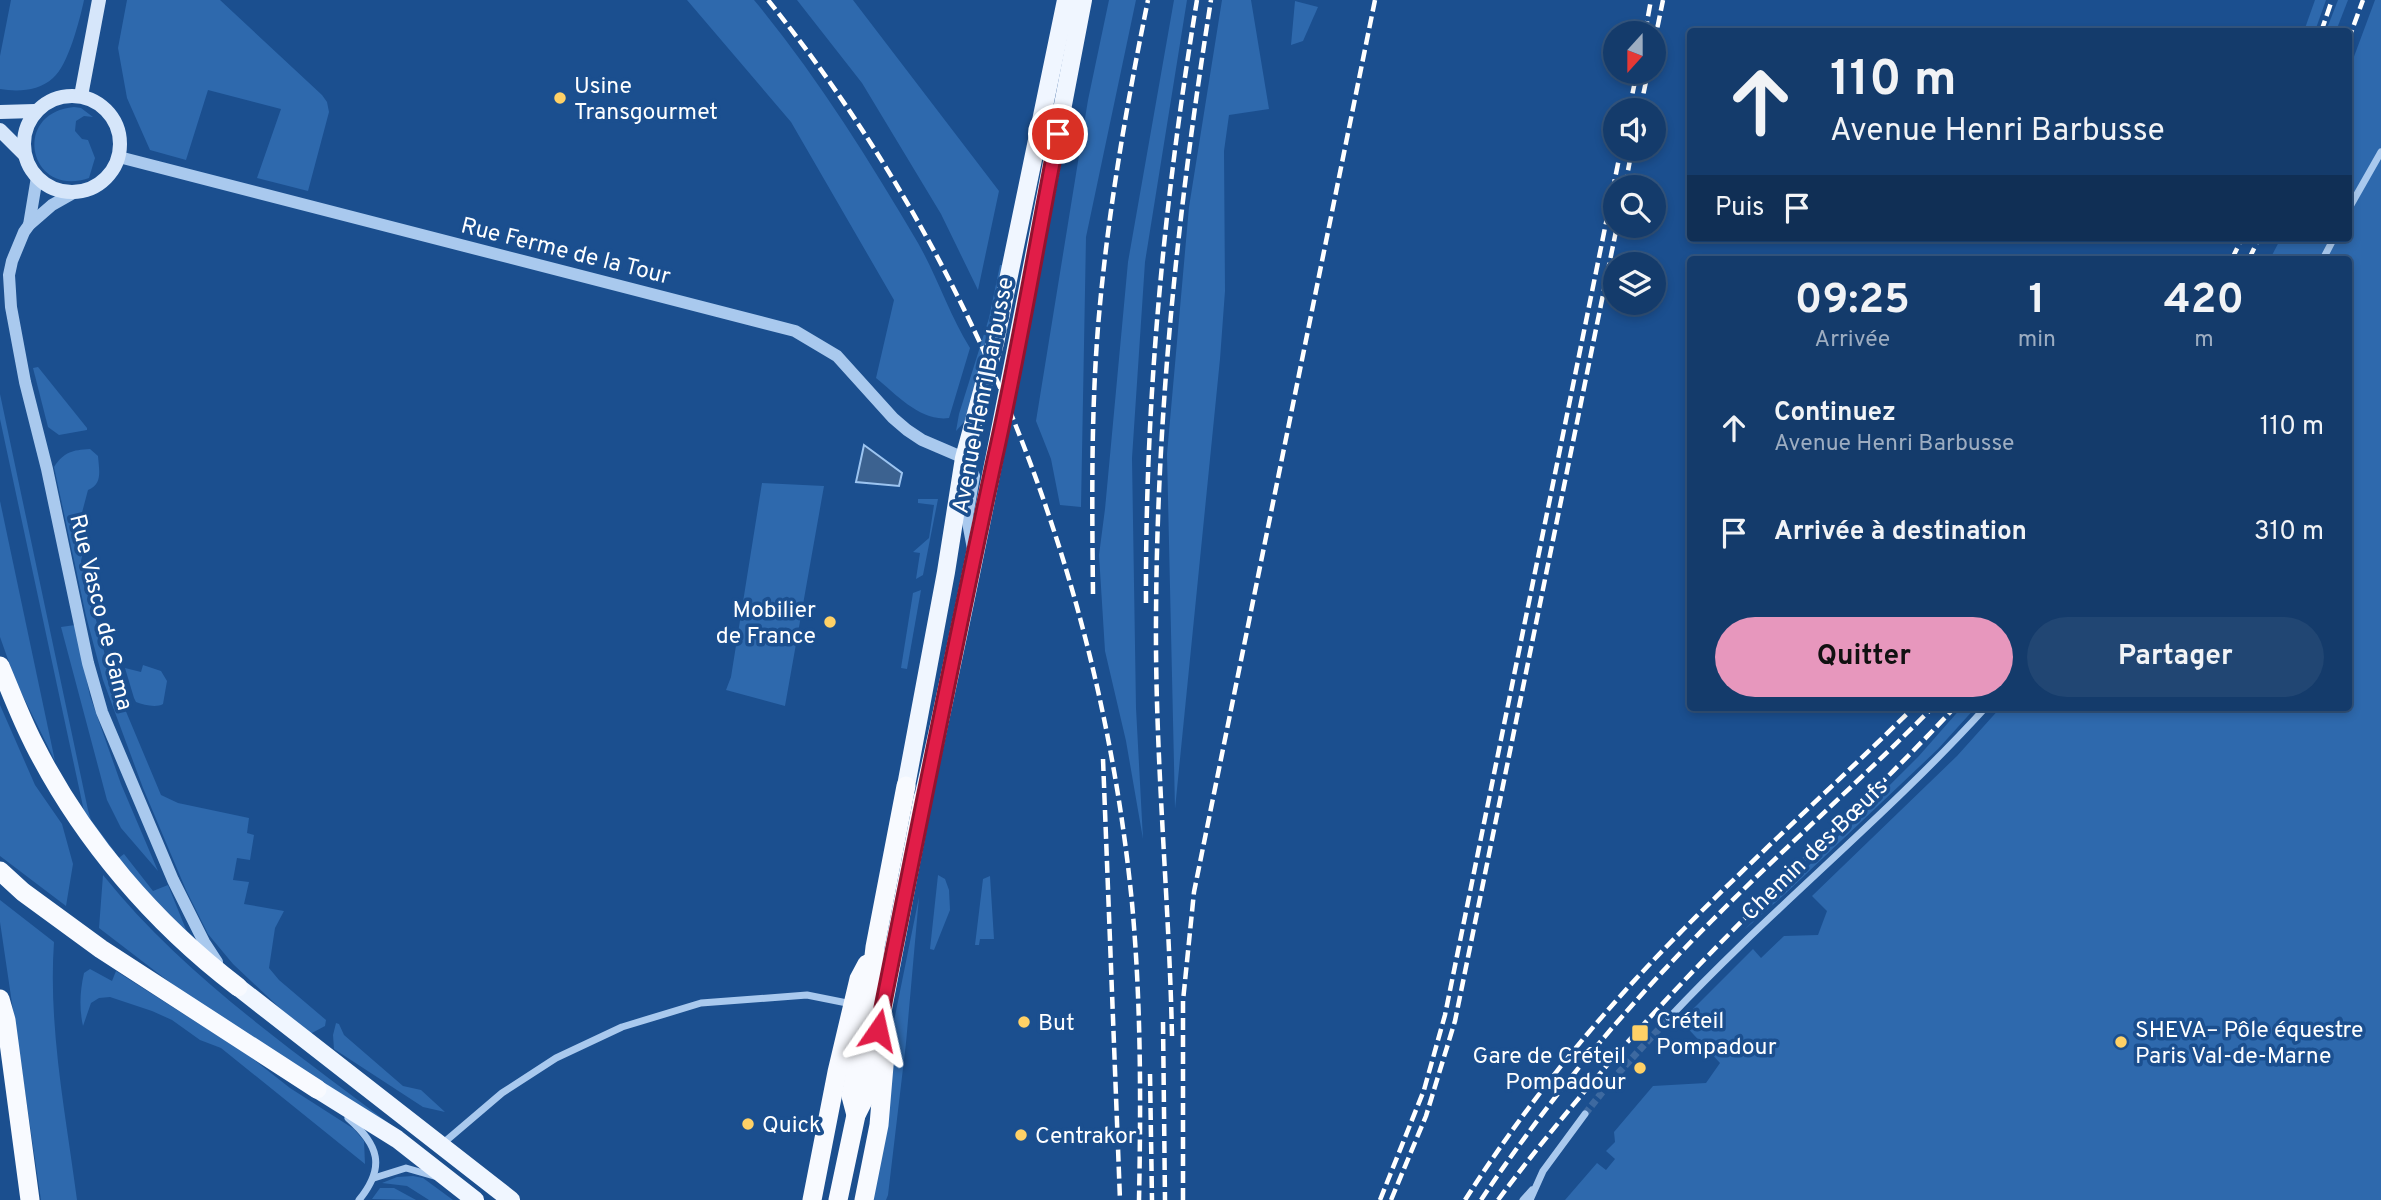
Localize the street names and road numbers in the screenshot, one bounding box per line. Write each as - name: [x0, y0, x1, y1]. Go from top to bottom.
- street label: Rue Ferme de la Tour: [457, 212, 673, 293]
- street label: Avenue Henri Barbusse: [947, 275, 1022, 516]
- street label: Rue Vasco de Gama: [61, 511, 138, 714]
- street label: Chemin des Bœufs: [1736, 773, 1895, 928]

